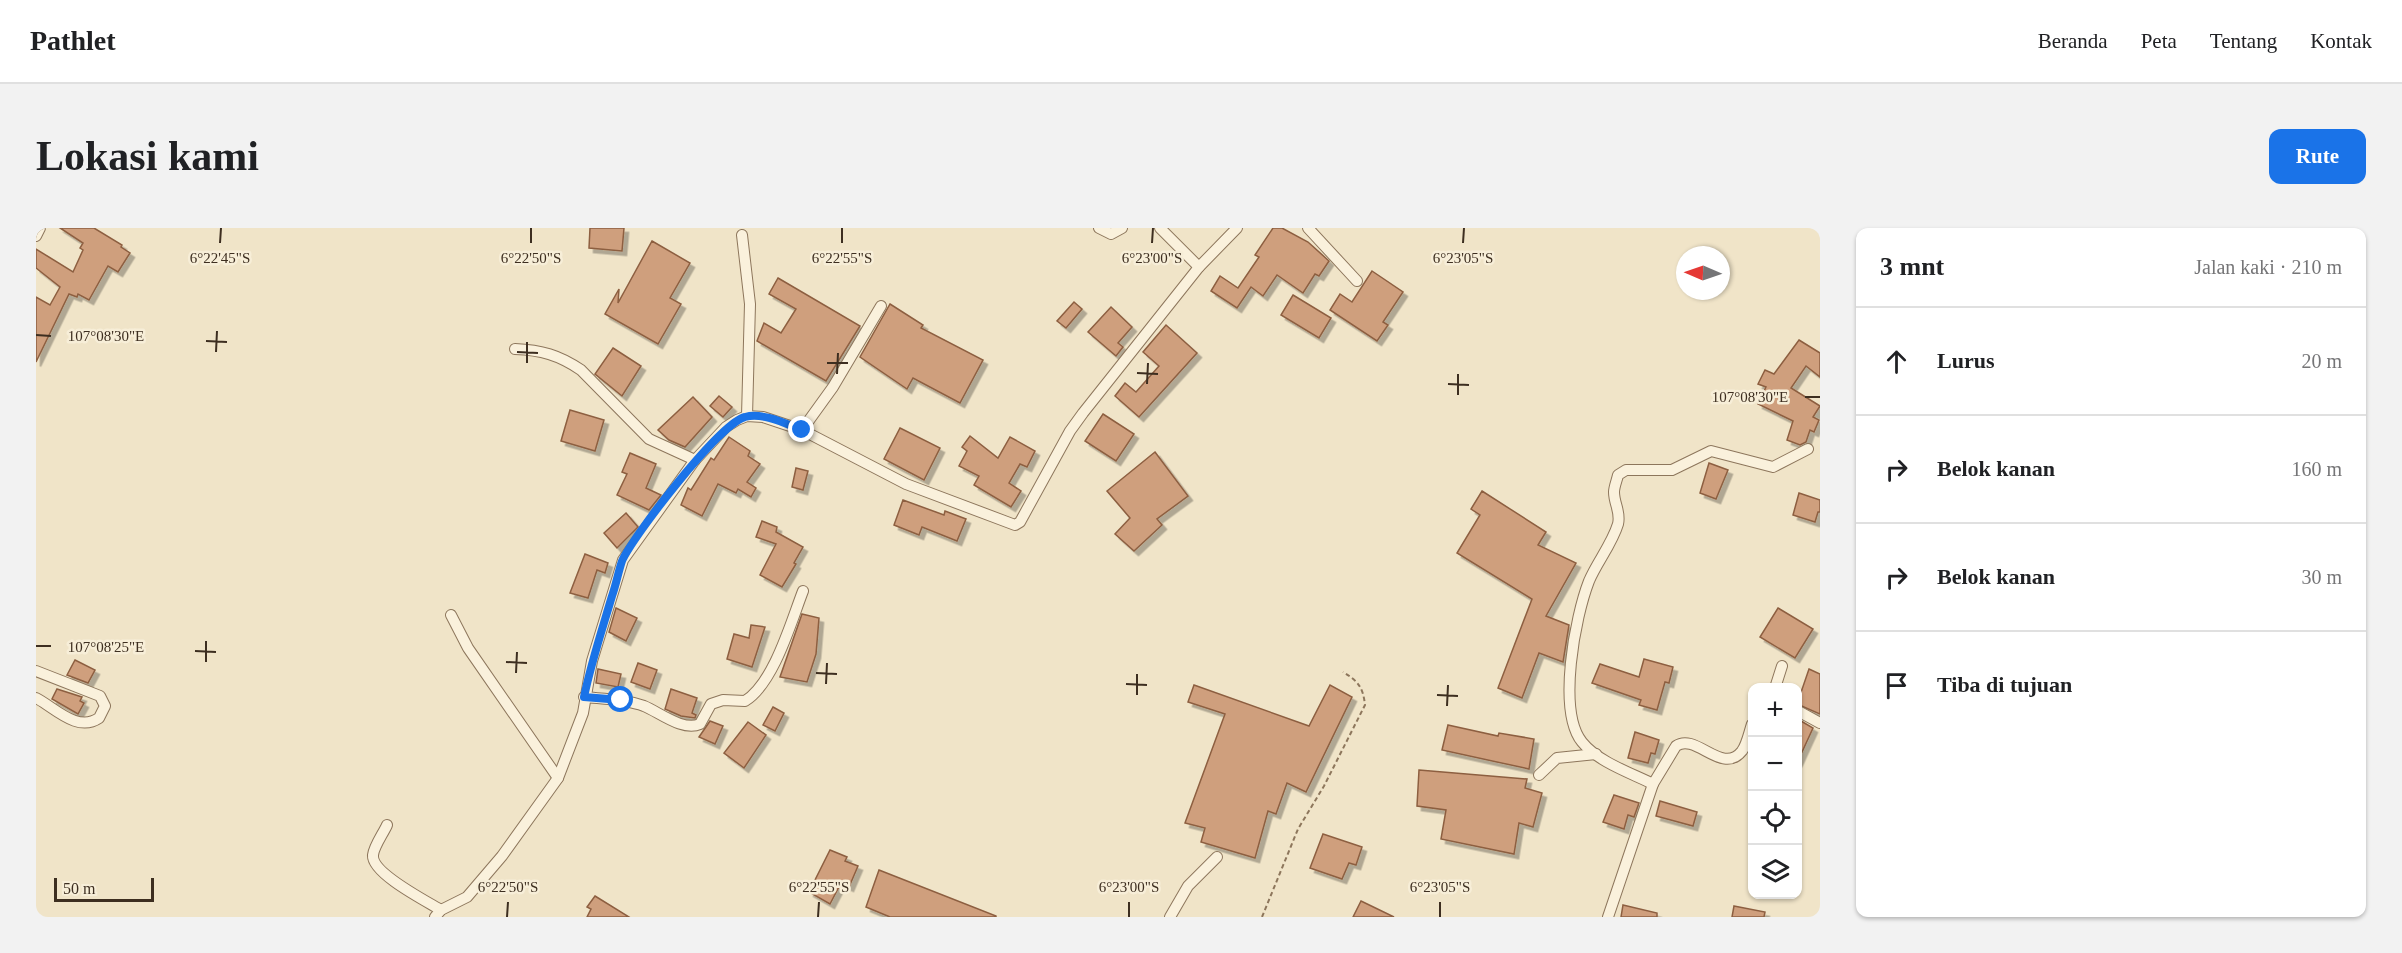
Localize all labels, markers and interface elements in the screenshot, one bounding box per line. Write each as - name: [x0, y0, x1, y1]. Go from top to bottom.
- text: Pathlet: [30, 25, 116, 56]
- text: Beranda: [2038, 29, 2108, 53]
- text: Peta: [2141, 29, 2177, 53]
- text: Tentang: [2210, 29, 2277, 53]
- text: Kontak: [2310, 29, 2372, 53]
- button: Rute: [2269, 129, 2366, 184]
- text: Lokasi kami: [36, 133, 259, 179]
- north arrow: [1676, 246, 1730, 300]
- text: 6°22'45"S: [190, 250, 250, 266]
- text: 6°22'50"S: [501, 250, 561, 266]
- text: 6°22'55"S: [812, 250, 872, 266]
- text: 6°23'00"S: [1122, 250, 1182, 266]
- text: 6°23'05"S: [1433, 250, 1493, 266]
- text: 3 mnt: [1880, 252, 1944, 281]
- text: Jalan kaki · 210 m: [2194, 256, 2342, 278]
- text: 107°08'30"E: [68, 328, 144, 344]
- icon: ahead: [1880, 345, 1913, 378]
- text: Lurus: [1937, 348, 1994, 373]
- text: 20 m: [2301, 350, 2342, 372]
- text: 107°08'30"E: [1712, 389, 1788, 405]
- route end: [788, 416, 814, 442]
- icon: right: [1880, 453, 1913, 486]
- text: Belok kanan: [1937, 456, 2055, 481]
- text: 160 m: [2291, 458, 2342, 480]
- icon: right: [1880, 561, 1913, 594]
- text: Belok kanan: [1937, 564, 2055, 589]
- text: 30 m: [2301, 566, 2342, 588]
- text: 107°08'25"E: [68, 639, 144, 655]
- icon: arrive: [1880, 669, 1913, 702]
- text: Tiba di tujuan: [1937, 672, 2072, 697]
- map controls: [1748, 683, 1802, 899]
- button: +: [1748, 683, 1802, 737]
- route start: [607, 686, 633, 712]
- button: −: [1748, 737, 1802, 791]
- button: locate: [1748, 791, 1802, 845]
- button: layers: [1748, 845, 1802, 899]
- scale bar: [54, 875, 154, 902]
- text: 6°22'50"S: [478, 879, 538, 895]
- text: 6°22'55"S: [789, 879, 849, 895]
- text: 6°23'00"S: [1099, 879, 1159, 895]
- text: 6°23'05"S: [1410, 879, 1470, 895]
- text: 50 m: [63, 880, 95, 897]

